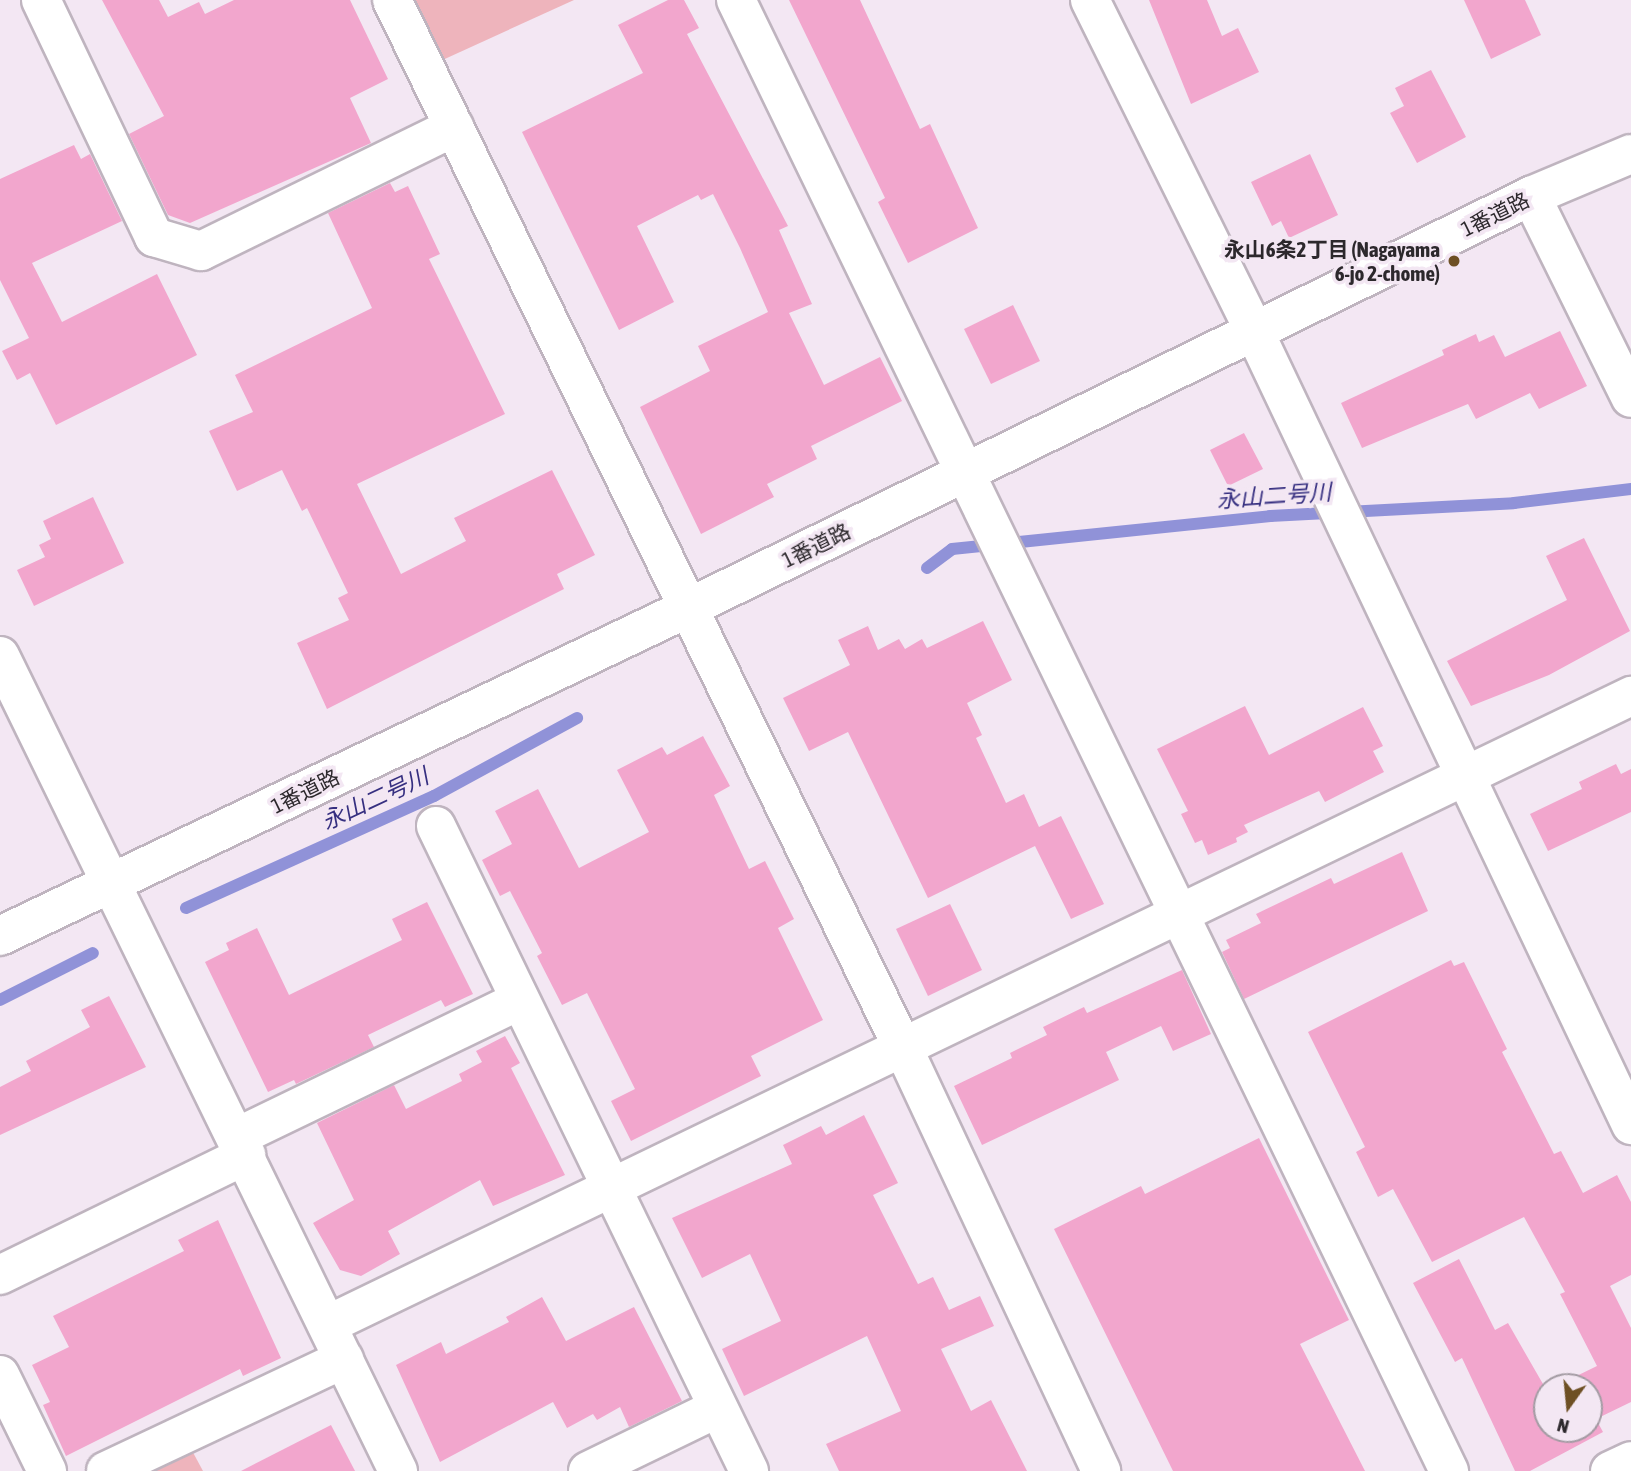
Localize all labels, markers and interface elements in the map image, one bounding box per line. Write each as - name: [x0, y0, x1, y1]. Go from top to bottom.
- street label: 1番道路: [1457, 187, 1533, 241]
- place label: 永山6条2丁目 (Nagayama 6-jo 2-chome): [1224, 236, 1440, 286]
- marker: 永山6条2丁目 (Nagayama 6-jo 2-chome): [1446, 253, 1462, 269]
- water label: 永山二号川: [1216, 478, 1332, 514]
- street label: 1番道路: [778, 518, 854, 572]
- water label: 永山二号川: [317, 762, 433, 836]
- street label: 1番道路: [267, 764, 343, 818]
- north arrow: [1533, 1373, 1603, 1443]
- text: N: [1555, 1414, 1571, 1438]

